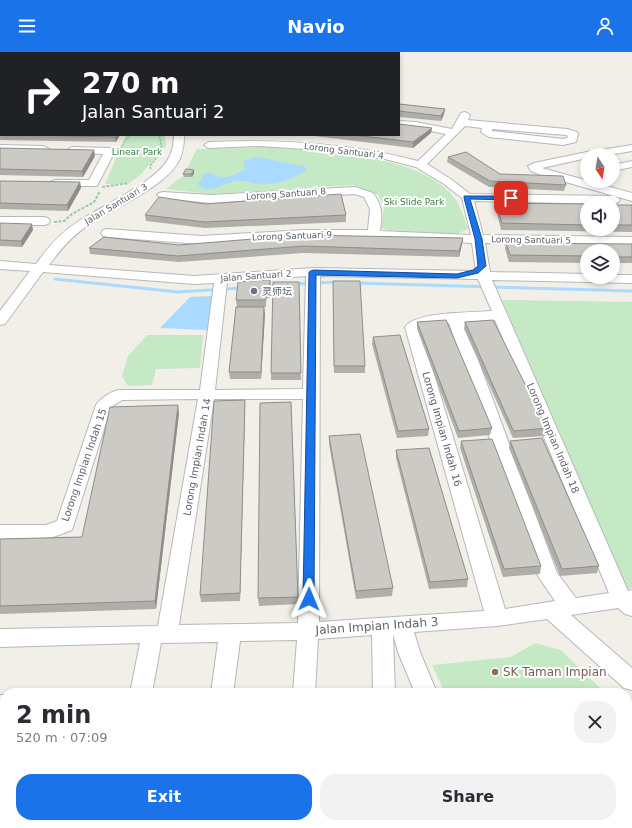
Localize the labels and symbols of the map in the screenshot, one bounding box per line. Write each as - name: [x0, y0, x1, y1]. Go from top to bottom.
- street label: Lorong Santuari 4: [304, 141, 385, 161]
- park label: Linear Park: [112, 147, 163, 157]
- north arrow: [580, 148, 620, 188]
- street label: Jalan Santuari 3: [82, 181, 149, 227]
- pin: [494, 181, 528, 215]
- street label: Lorong Santuari 8: [246, 186, 327, 202]
- park label: Ski Slide Park: [384, 197, 445, 207]
- street label: Lorong Santuari 9: [252, 230, 332, 242]
- street label: Lorong Santuari 5: [491, 234, 571, 246]
- street label: Jalan Santuari 2: [219, 269, 292, 284]
- marker: 灵师坛: [249, 286, 259, 296]
- place label: 灵师坛: [262, 286, 292, 297]
- street label: Lorong Impian Indah 16: [420, 370, 464, 488]
- street label: Lorong Impian Indah 18: [525, 381, 581, 495]
- street label: Lorong Impian Indah 14: [181, 398, 213, 516]
- street label: Lorong Impian Indah 15: [59, 407, 109, 523]
- position arrow: [288, 578, 330, 620]
- street label: Jalan Impian Indah 3: [314, 615, 439, 637]
- place label: SK Taman Impian: [503, 665, 607, 679]
- marker: SK Taman Impian: [490, 667, 500, 677]

